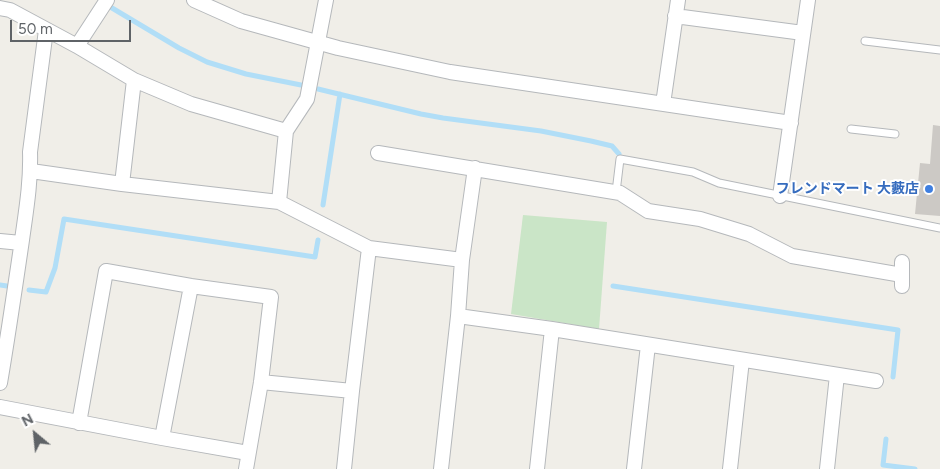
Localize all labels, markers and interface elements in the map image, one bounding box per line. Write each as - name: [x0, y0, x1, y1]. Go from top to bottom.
- scale bar: [12, 10, 134, 42]
- text: 50 m: [18, 20, 53, 38]
- place label: フレンドマート 大藪店: [776, 181, 919, 197]
- marker: フレンドマート 大藪店: [923, 183, 935, 195]
- north arrow: [10, 409, 60, 459]
- text: N: [19, 410, 36, 430]

